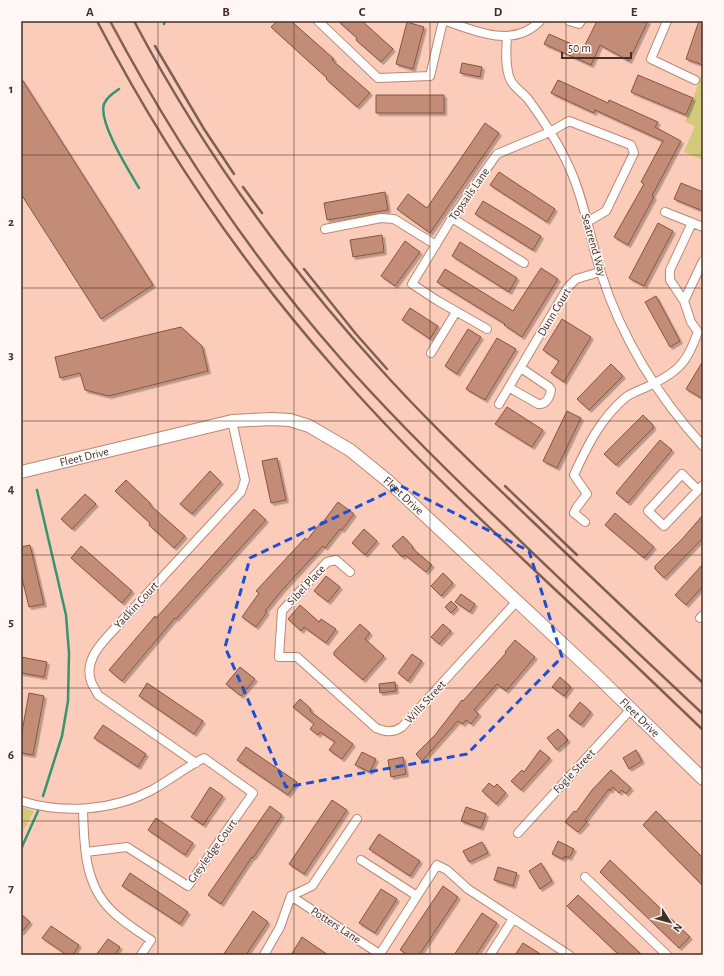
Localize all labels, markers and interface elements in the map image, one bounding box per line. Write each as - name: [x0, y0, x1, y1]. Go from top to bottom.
- text: A: [86, 6, 94, 19]
- text: B: [222, 6, 230, 19]
- text: C: [359, 6, 366, 19]
- text: D: [494, 6, 503, 19]
- text: E: [631, 6, 638, 19]
- scale bar: [562, 34, 631, 60]
- text: 50 m: [568, 42, 591, 54]
- text: 1: [9, 83, 13, 96]
- street label: Topsails Lane: [446, 165, 492, 223]
- street label: Seatrend Way: [578, 212, 609, 278]
- text: 2: [8, 216, 14, 229]
- street label: Dunn Court: [535, 286, 573, 338]
- text: 3: [8, 349, 14, 362]
- street label: Fleet Drive: [58, 445, 110, 468]
- street label: Fleet Drive: [381, 474, 426, 517]
- text: 4: [8, 483, 15, 496]
- street label: Sibel Place: [285, 563, 327, 607]
- street label: Yadkin Court: [111, 579, 161, 631]
- text: 5: [8, 616, 14, 629]
- street label: Wills Street: [402, 678, 448, 726]
- street label: Fleet Drive: [618, 696, 662, 739]
- street label: Fogle Street: [551, 747, 597, 795]
- text: 6: [8, 749, 14, 762]
- street label: Greyledge Court: [185, 817, 240, 886]
- text: 7: [8, 882, 14, 895]
- north arrow: [650, 902, 690, 942]
- street label: Potters Lane: [309, 904, 363, 946]
- text: N: [671, 921, 684, 934]

